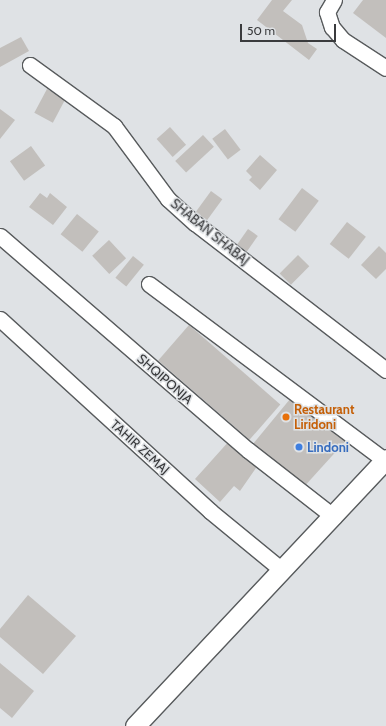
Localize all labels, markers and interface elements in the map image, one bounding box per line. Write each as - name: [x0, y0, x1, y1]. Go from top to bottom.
- scale bar: [242, 16, 338, 42]
- text: 50 m: [247, 23, 275, 38]
- street label: SHABAN SHABAJ: [168, 196, 252, 268]
- street label: SHQIPONJA: [134, 351, 196, 407]
- place label: Restaurant Liridoni: [294, 402, 354, 433]
- marker: Restaurant Liridoni: [281, 412, 291, 422]
- street label: TAHIR ZEMAJ: [107, 417, 173, 477]
- place label: Lindoni: [307, 439, 349, 455]
- marker: Lindoni: [294, 442, 304, 452]

